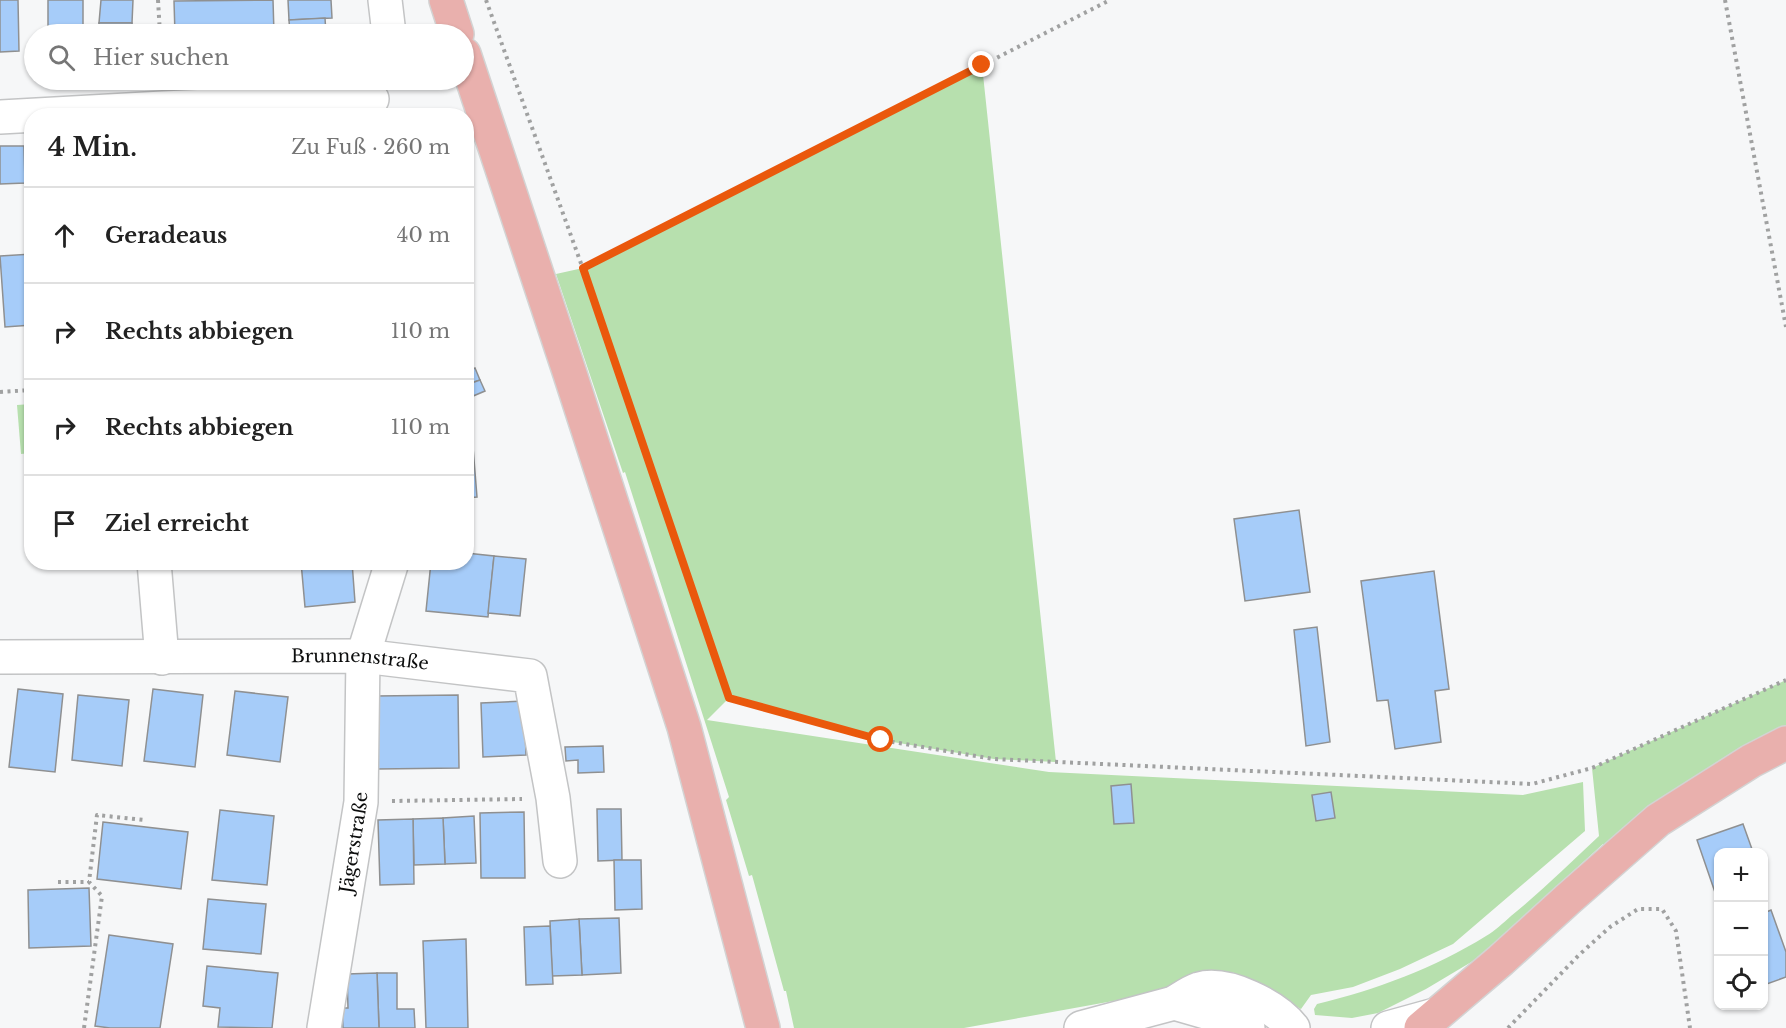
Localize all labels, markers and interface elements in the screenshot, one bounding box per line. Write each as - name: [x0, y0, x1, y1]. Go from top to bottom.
- search box: [24, 24, 474, 90]
- icon: search: [45, 41, 78, 74]
- text: Hier suchen: [93, 44, 229, 71]
- route end: [968, 51, 994, 77]
- text: 4 Min.: [48, 131, 137, 163]
- text: Zu Fuß · 260 m: [291, 135, 450, 159]
- icon: ahead: [48, 219, 81, 252]
- text: Geradeaus: [105, 222, 227, 249]
- text: 40 m: [397, 223, 450, 247]
- icon: right: [48, 315, 81, 348]
- text: Rechts abbiegen: [105, 318, 294, 345]
- text: 110 m: [391, 319, 450, 343]
- icon: right: [48, 411, 81, 444]
- text: Rechts abbiegen: [105, 414, 294, 441]
- text: 110 m: [391, 415, 450, 439]
- icon: arrive: [48, 507, 81, 540]
- text: Ziel erreicht: [105, 510, 249, 537]
- street label: Brunnenstraße: [291, 645, 430, 675]
- route start: [867, 726, 893, 752]
- street label: Jägerstraße: [335, 792, 372, 897]
- map controls: [1714, 848, 1768, 1010]
- button: +: [1714, 848, 1768, 902]
- button: −: [1714, 902, 1768, 956]
- button: locate: [1714, 956, 1768, 1010]

